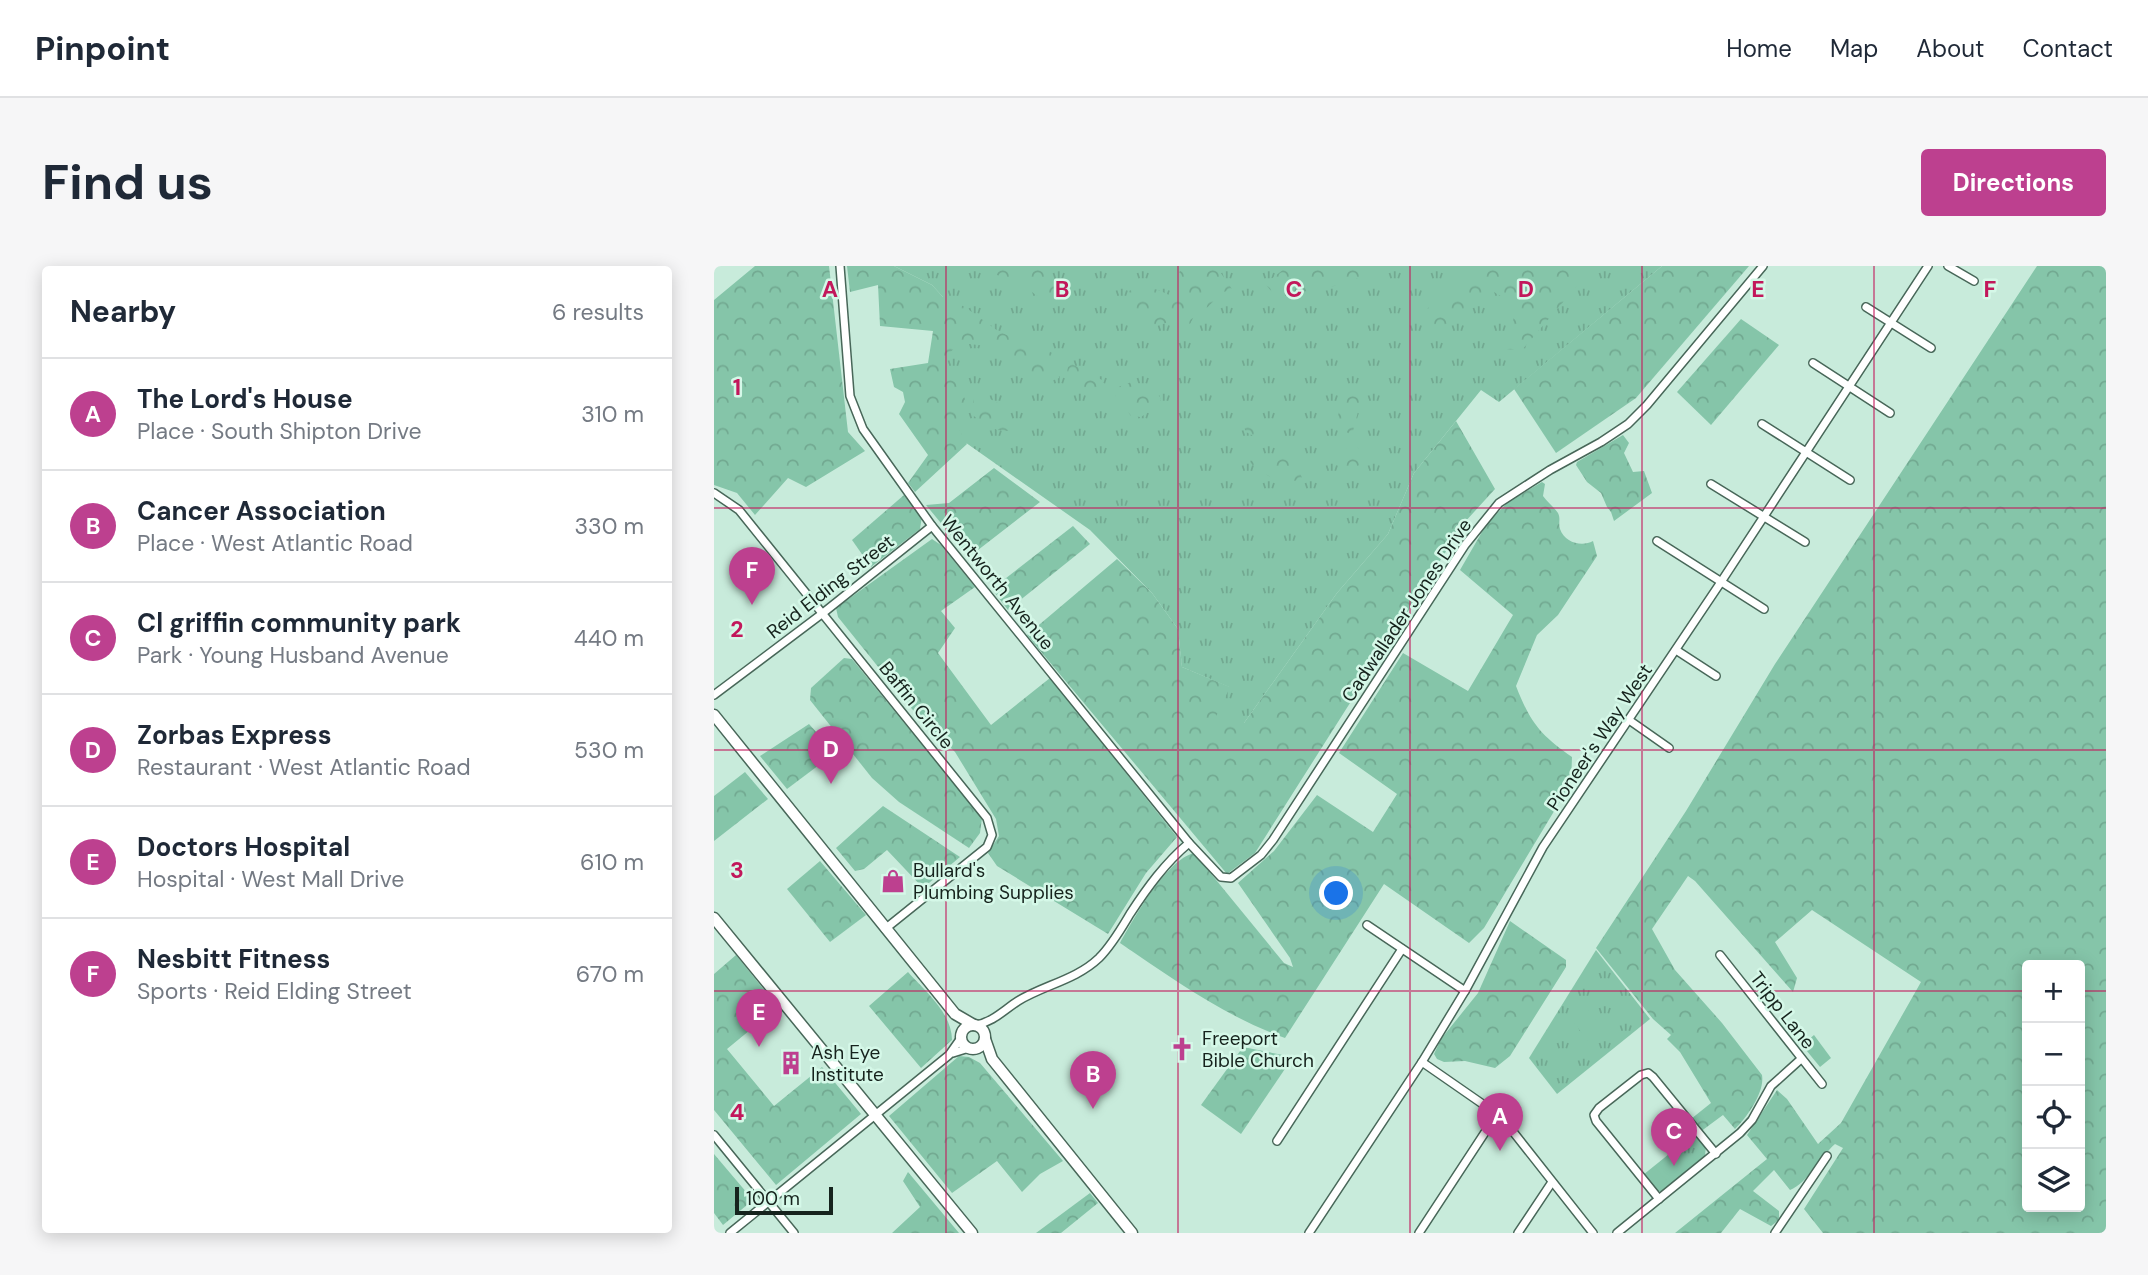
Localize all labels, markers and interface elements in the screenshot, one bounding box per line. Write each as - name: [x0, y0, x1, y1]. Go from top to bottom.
- text: Pinpoint: [35, 27, 170, 70]
- text: Home: [1726, 33, 1792, 64]
- text: Map: [1830, 33, 1878, 64]
- text: About: [1916, 33, 1985, 64]
- text: Contact: [2023, 33, 2113, 64]
- button: Directions: [1921, 149, 2106, 216]
- text: Find us: [42, 150, 213, 214]
- text: A: [822, 274, 838, 304]
- text: B: [1055, 274, 1069, 304]
- text: C: [1286, 274, 1302, 304]
- text: D: [1518, 274, 1534, 304]
- text: E: [1751, 274, 1765, 304]
- text: F: [1984, 274, 1997, 304]
- text: Nearby: [70, 292, 176, 331]
- text: 6 results: [552, 297, 644, 327]
- text: 1: [733, 372, 741, 402]
- text: The Lord's House: [137, 382, 353, 416]
- text: A: [85, 399, 101, 429]
- text: 310 m: [581, 399, 644, 429]
- text: Place · South Shipton Drive: [137, 416, 422, 446]
- text: Cancer Association: [137, 494, 386, 528]
- street label: Wentworth Avenue: [935, 510, 1060, 655]
- text: B: [86, 511, 100, 541]
- text: 330 m: [574, 511, 644, 541]
- street label: Cadwallader Jones Drive: [1336, 514, 1477, 707]
- text: Place · West Atlantic Road: [137, 528, 413, 558]
- street label: Reid Elding Street: [762, 529, 899, 644]
- pin: F: [729, 547, 775, 605]
- text: Cl griffin community park: [137, 606, 461, 640]
- text: 2: [730, 614, 744, 644]
- text: C: [85, 623, 101, 653]
- text: 440 m: [574, 623, 644, 653]
- text: Park · Young Husband Avenue: [137, 640, 449, 670]
- street label: Baffin Circle: [874, 656, 960, 754]
- street label: Pioneer's Way West: [1541, 659, 1658, 816]
- text: Zorbas Express: [137, 718, 331, 752]
- pin: D: [808, 726, 854, 784]
- text: D: [85, 735, 101, 765]
- text: 530 m: [574, 735, 644, 765]
- text: Restaurant · West Atlantic Road: [137, 752, 471, 782]
- text: Doctors Hospital: [137, 830, 350, 864]
- text: E: [86, 847, 100, 877]
- text: 610 m: [580, 847, 644, 877]
- text: 3: [730, 855, 744, 885]
- place label: Bullard's Plumbing Supplies: [913, 858, 1074, 905]
- text: Hospital · West Mall Drive: [137, 864, 404, 894]
- shop icon: Bullard's Plumbing Supplies: [879, 867, 907, 895]
- your location: [1319, 876, 1353, 910]
- text: Nesbitt Fitness: [137, 942, 330, 976]
- text: F: [87, 959, 99, 989]
- text: 670 m: [576, 959, 644, 989]
- map controls: [2022, 960, 2085, 1212]
- button: +: [2022, 960, 2085, 1023]
- street label: Tripp Lane: [1744, 966, 1821, 1054]
- text: Sports · Reid Elding Street: [137, 976, 412, 1006]
- pin: E: [736, 989, 782, 1047]
- button: −: [2022, 1023, 2085, 1086]
- place label: Freeport Bible Church: [1202, 1026, 1314, 1073]
- church icon: Freeport Bible Church: [1168, 1035, 1196, 1063]
- place label: Ash Eye Institute: [811, 1040, 884, 1087]
- building icon: Ash Eye Institute: [777, 1049, 805, 1077]
- pin: B: [1070, 1051, 1116, 1109]
- button: locate: [2022, 1086, 2085, 1149]
- pin: A: [1477, 1093, 1523, 1151]
- text: 4: [730, 1097, 745, 1127]
- pin: C: [1651, 1108, 1697, 1166]
- button: layers: [2022, 1149, 2085, 1212]
- scale bar: [735, 1184, 833, 1216]
- text: 100 m: [746, 1186, 800, 1211]

